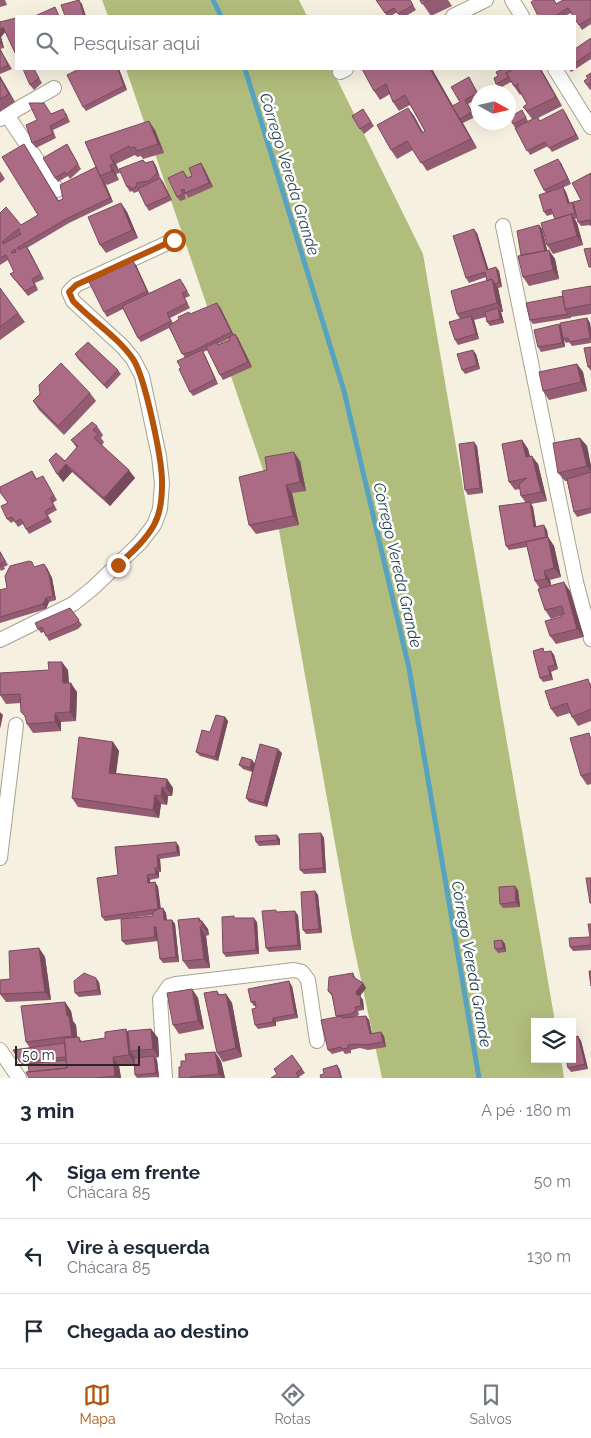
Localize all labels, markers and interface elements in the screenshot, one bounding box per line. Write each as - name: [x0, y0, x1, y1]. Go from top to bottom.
- search box: [15, 15, 576, 70]
- icon: search: [33, 29, 61, 57]
- text: Pesquisar aqui: [73, 32, 200, 54]
- north arrow: [471, 85, 516, 130]
- water label: Córrego Vereda Grande: [256, 91, 323, 258]
- route start: [163, 229, 186, 252]
- water label: Córrego Vereda Grande: [369, 481, 426, 650]
- route end: [107, 554, 130, 577]
- water label: Córrego Vereda Grande: [447, 879, 496, 1049]
- map controls: [531, 1018, 576, 1063]
- button: layers: [531, 1018, 576, 1063]
- scale bar: [15, 1043, 140, 1066]
- text: 50 m: [22, 1047, 55, 1063]
- text: 3 min: [20, 1098, 74, 1123]
- text: A pé · 180 m: [481, 1101, 571, 1120]
- text: Siga em frente: [67, 1161, 200, 1183]
- icon: ahead: [20, 1167, 48, 1195]
- text: 50 m: [534, 1172, 571, 1191]
- text: Chácara 85: [67, 1183, 150, 1202]
- text: Vire à esquerda: [67, 1236, 210, 1258]
- icon: left: [20, 1242, 48, 1270]
- text: 130 m: [527, 1247, 571, 1266]
- text: Chácara 85: [67, 1258, 150, 1277]
- icon: arrive: [20, 1317, 48, 1345]
- text: Chegada ao destino: [67, 1320, 249, 1342]
- tab: Mapa: [79, 1381, 116, 1427]
- tab: Rotas: [274, 1381, 311, 1427]
- tab: Salvos: [470, 1381, 512, 1427]

